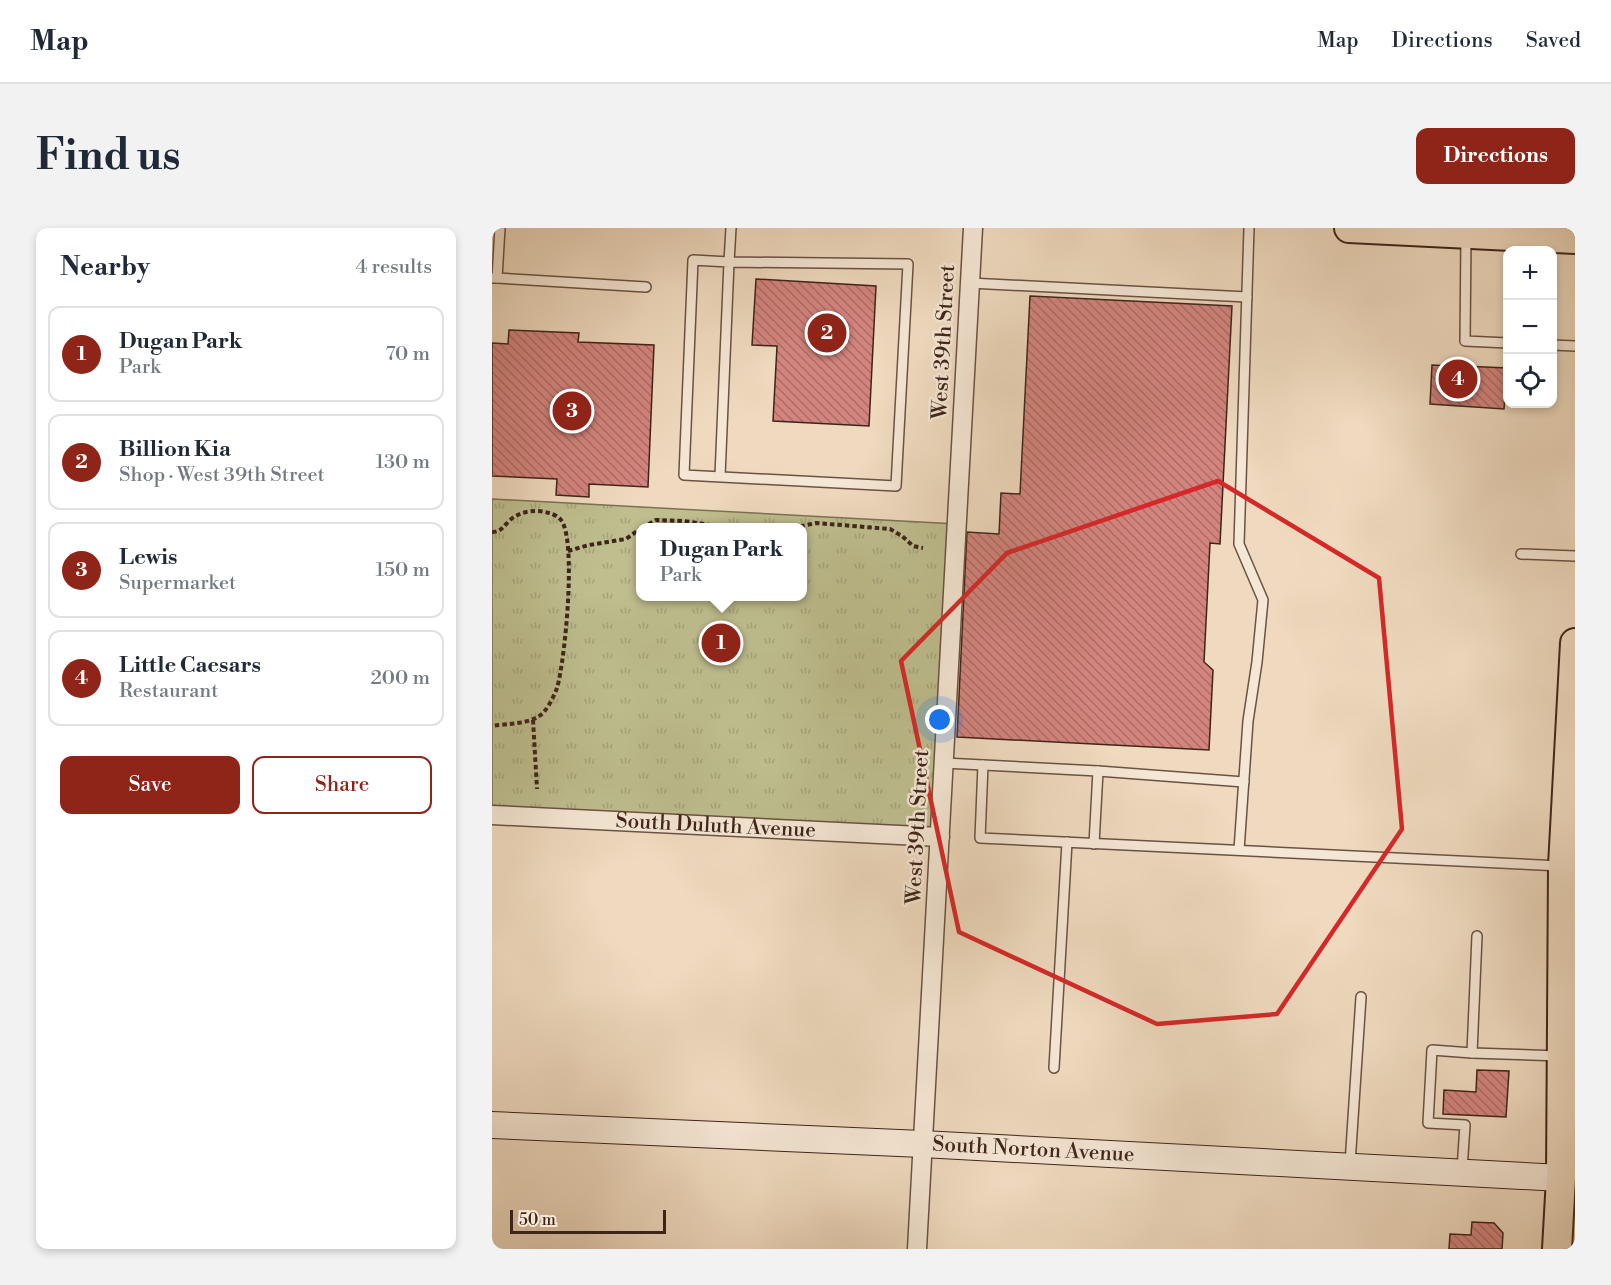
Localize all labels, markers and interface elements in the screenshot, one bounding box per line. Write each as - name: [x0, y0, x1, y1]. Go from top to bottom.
- text: Map: [30, 24, 89, 59]
- text: Map: [1317, 28, 1359, 54]
- text: Directions: [1392, 28, 1493, 54]
- text: Saved: [1526, 28, 1581, 54]
- button: Directions: [1416, 128, 1575, 184]
- text: Find us: [36, 130, 180, 183]
- map controls: [1503, 246, 1557, 408]
- button: +: [1503, 246, 1557, 300]
- text: Nearby: [60, 251, 150, 283]
- text: 4 results: [355, 255, 432, 280]
- street label: West 39th Street: [927, 263, 961, 421]
- button: −: [1503, 300, 1557, 354]
- pin: 2: [808, 310, 846, 356]
- text: Dugan Park: [119, 328, 242, 355]
- text: 1: [77, 342, 86, 367]
- text: 70 m: [386, 342, 430, 367]
- button: locate: [1503, 354, 1557, 408]
- text: Park: [119, 355, 161, 380]
- pin: 4: [1438, 356, 1478, 402]
- pin: 3: [552, 388, 592, 434]
- text: Billion Kia: [119, 436, 231, 463]
- text: 2: [75, 450, 88, 475]
- text: 130 m: [375, 450, 430, 475]
- text: Shop · West 39th Street: [119, 463, 325, 488]
- popup: [636, 523, 807, 601]
- text: Dugan Park: [660, 536, 783, 563]
- text: Lewis: [119, 544, 177, 571]
- text: 3: [75, 558, 88, 583]
- text: 150 m: [375, 558, 430, 583]
- text: Park: [660, 563, 701, 588]
- text: Supermarket: [119, 571, 236, 596]
- pin: 1: [702, 620, 740, 666]
- text: Little Caesars: [119, 652, 261, 679]
- text: 4: [75, 666, 88, 691]
- text: 200 m: [370, 666, 430, 691]
- text: Restaurant: [119, 679, 218, 704]
- your location: [925, 705, 954, 734]
- street label: West 39th Street: [901, 748, 935, 906]
- button: Save: [60, 756, 240, 814]
- button: Share: [252, 756, 432, 814]
- street label: South Duluth Avenue: [615, 808, 817, 844]
- street label: South Norton Avenue: [932, 1132, 1135, 1168]
- scale bar: [510, 1207, 666, 1234]
- text: 50 m: [519, 1210, 556, 1230]

